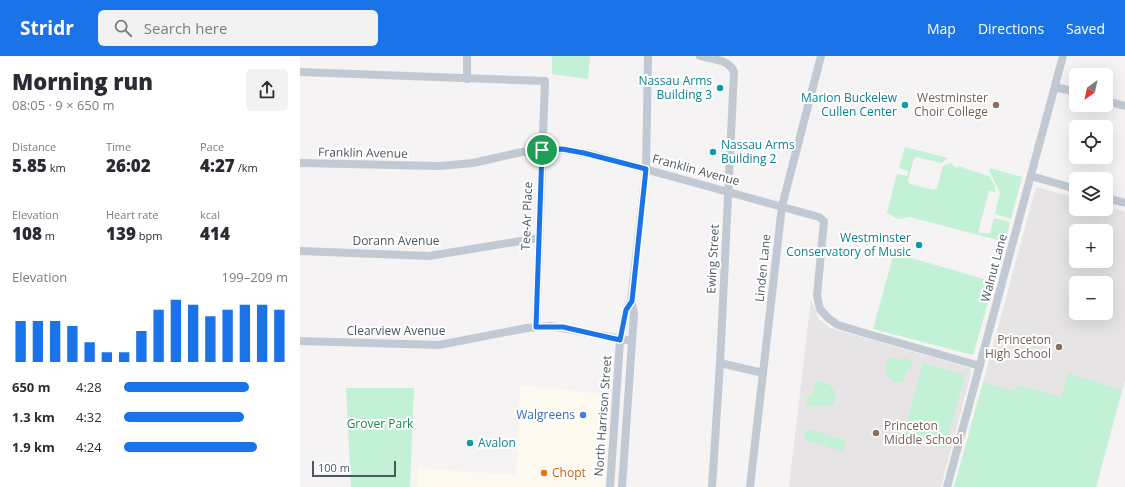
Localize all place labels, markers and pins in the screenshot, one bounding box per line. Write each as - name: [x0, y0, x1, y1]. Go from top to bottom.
- place label: Nassau Arms Building 3: [638, 72, 712, 103]
- marker: Nassau Arms Building 3: [715, 83, 725, 93]
- place label: Marion Buckelew Cullen Center: [801, 89, 898, 120]
- place label: Westminster Choir College: [914, 89, 988, 120]
- marker: Marion Buckelew Cullen Center: [900, 100, 910, 110]
- marker: Westminster Choir College: [991, 100, 1001, 110]
- pin: [525, 133, 559, 167]
- place label: Nassau Arms Building 2: [721, 136, 795, 167]
- marker: Nassau Arms Building 2: [708, 147, 718, 157]
- place label: Westminster Conservatory of Music: [786, 229, 911, 260]
- marker: Westminster Conservatory of Music: [914, 240, 924, 250]
- place label: Princeton High School: [985, 331, 1051, 362]
- marker: Princeton High School: [1054, 342, 1064, 352]
- place label: Walgreens: [516, 406, 575, 423]
- marker: Walgreens: [578, 410, 588, 420]
- place label: Princeton Middle School: [884, 417, 963, 448]
- marker: Princeton Middle School: [871, 428, 881, 438]
- place label: Avalon: [478, 434, 516, 451]
- marker: Avalon: [465, 438, 475, 448]
- place label: Chopt: [552, 464, 586, 481]
- marker: Chopt: [539, 468, 549, 478]

